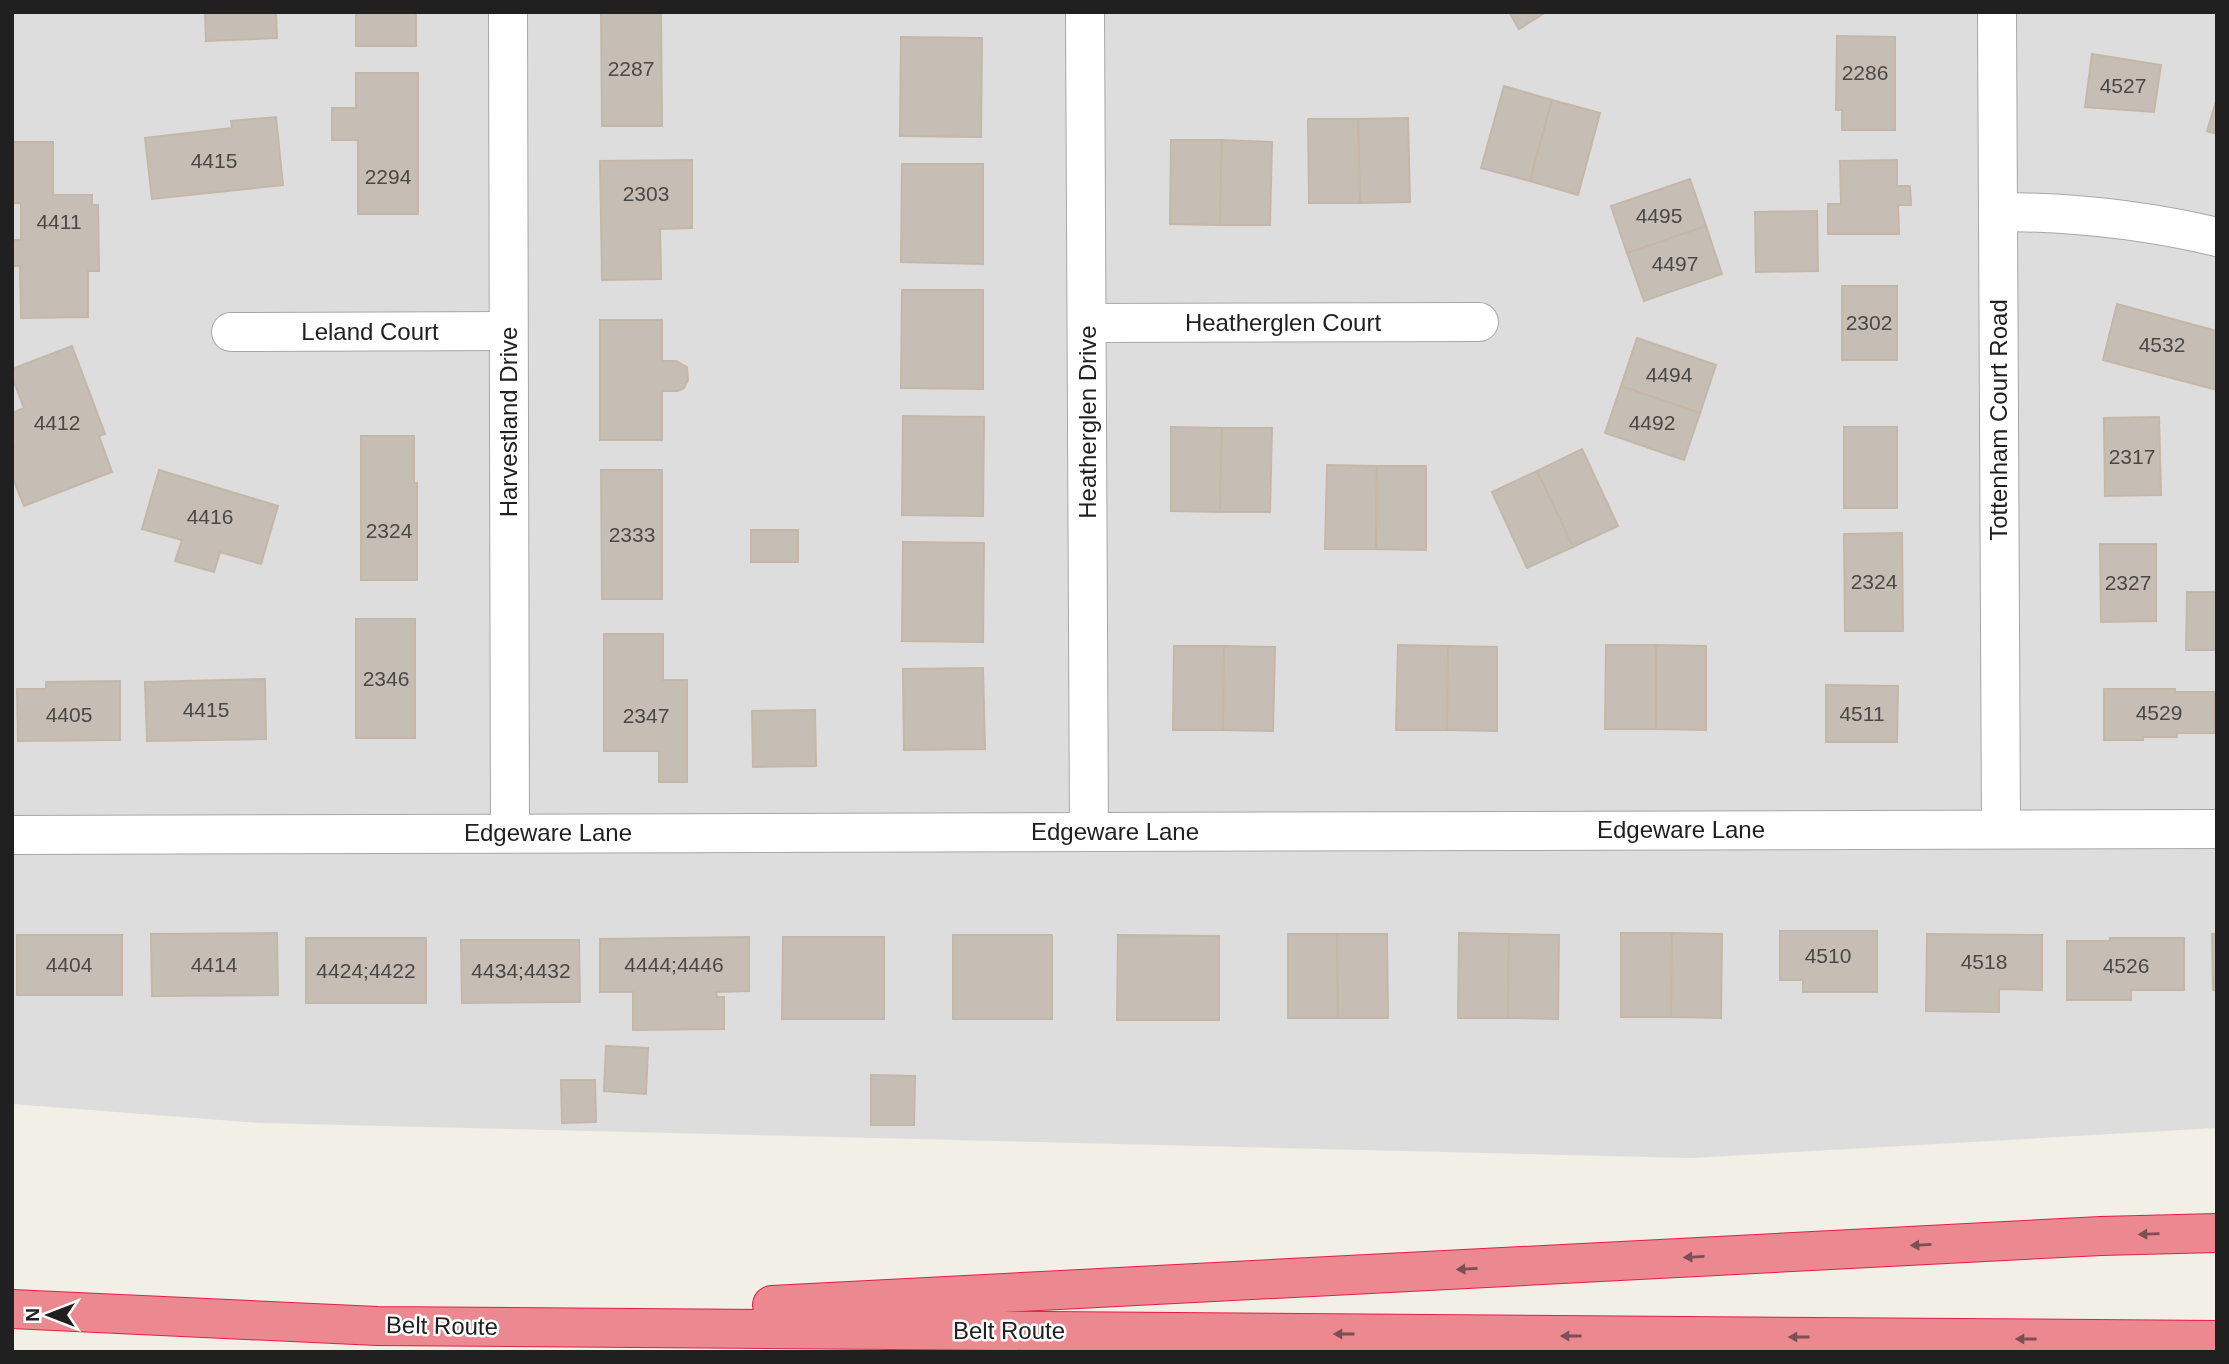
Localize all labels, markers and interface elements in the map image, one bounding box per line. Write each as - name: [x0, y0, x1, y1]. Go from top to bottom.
- house number: 2287: [608, 57, 654, 80]
- house number: 2286: [1842, 61, 1888, 84]
- house number: 4527: [2100, 74, 2146, 97]
- house number: 4415: [191, 149, 237, 172]
- house number: 2294: [365, 165, 412, 188]
- house number: 2303: [623, 182, 669, 205]
- house number: 4495: [1636, 204, 1682, 227]
- house number: 4411: [36, 210, 82, 233]
- house number: 4497: [1652, 252, 1698, 275]
- street label: Tottenham Court Road: [1985, 299, 2012, 541]
- street label: Heatherglen Court: [1185, 309, 1381, 336]
- house number: 2302: [1846, 311, 1892, 334]
- street label: Leland Court: [301, 318, 439, 345]
- street label: Heatherglen Drive: [1074, 325, 1101, 519]
- street label: Harvestland Drive: [495, 327, 522, 517]
- house number: 4532: [2139, 333, 2185, 356]
- house number: 4494: [1646, 363, 1693, 386]
- house number: 4412: [34, 411, 80, 434]
- house number: 4492: [1629, 411, 1675, 434]
- house number: 2317: [2109, 445, 2155, 468]
- house number: 4416: [187, 505, 233, 528]
- house number: 2324: [366, 519, 413, 542]
- house number: 2333: [609, 523, 655, 546]
- house number: 2324: [1851, 570, 1898, 593]
- house number: 2327: [2105, 571, 2151, 594]
- house number: 2346: [363, 667, 409, 690]
- house number: 4415: [183, 698, 229, 721]
- house number: 4529: [2136, 701, 2182, 724]
- house number: 4511: [1839, 702, 1885, 725]
- house number: 4405: [46, 703, 92, 726]
- house number: 2347: [623, 704, 669, 727]
- street label: Edgeware Lane: [1597, 816, 1765, 843]
- street label: Edgeware Lane: [1031, 818, 1199, 845]
- street label: Edgeware Lane: [464, 819, 632, 846]
- house number: 4510: [1805, 944, 1851, 967]
- house number: 4518: [1961, 950, 2007, 973]
- house number: 4404: [46, 953, 93, 976]
- house number: 4414: [191, 953, 238, 976]
- house number: 4444;4446: [624, 953, 724, 976]
- house number: 4526: [2103, 954, 2149, 977]
- house number: 4424;4422: [316, 959, 416, 982]
- house number: 4434;4432: [471, 959, 571, 982]
- one-way arrow: [2137, 1229, 2159, 1240]
- one-way arrow: [1910, 1240, 1932, 1251]
- one-way arrow: [1683, 1252, 1705, 1263]
- one-way arrow: [1456, 1263, 1478, 1274]
- north arrow: [14, 1280, 84, 1350]
- text: N: [22, 1308, 43, 1322]
- street label: Belt Route: [386, 1311, 498, 1340]
- street label: Belt Route: [953, 1317, 1065, 1344]
- one-way arrow: [1332, 1328, 1354, 1340]
- one-way arrow: [1560, 1330, 1582, 1341]
- one-way arrow: [1787, 1332, 1809, 1343]
- one-way arrow: [2015, 1333, 2037, 1345]

